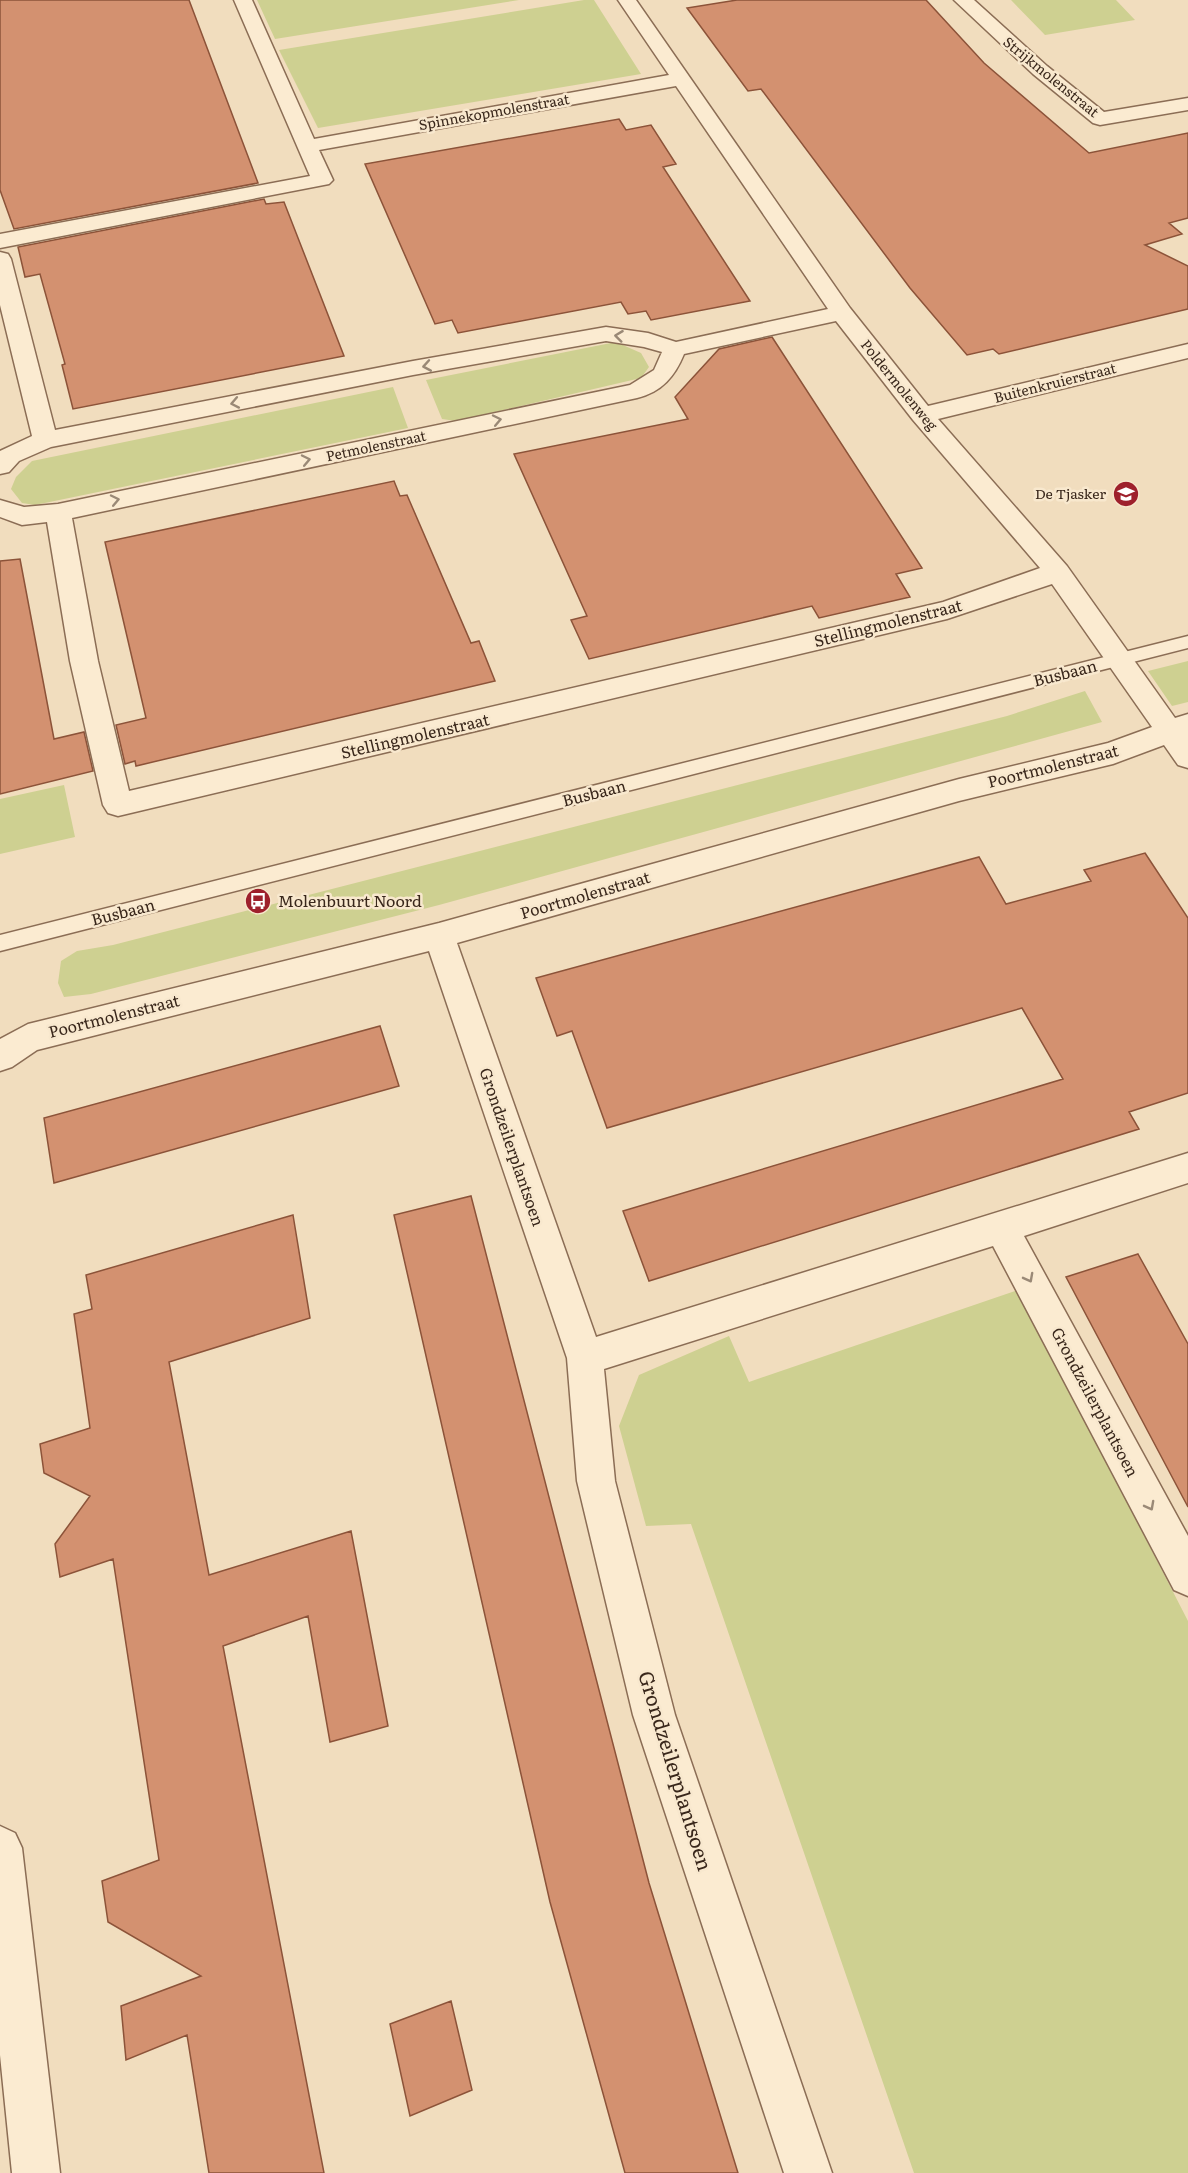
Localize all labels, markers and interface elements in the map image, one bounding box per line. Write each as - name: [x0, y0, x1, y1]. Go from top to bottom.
- street label: Strijkmolenstraat: [999, 31, 1104, 121]
- street label: Spinnekopmolenstraat: [417, 88, 571, 134]
- one-way arrow: [614, 330, 623, 342]
- street label: Poldermolenweg: [857, 335, 943, 434]
- street label: Buitenkruierstraat: [992, 357, 1118, 407]
- one-way arrow: [422, 359, 432, 372]
- one-way arrow: [231, 396, 241, 409]
- one-way arrow: [492, 414, 502, 427]
- street label: Petmolenstraat: [324, 425, 428, 465]
- one-way arrow: [301, 454, 311, 467]
- school or university icon: De Tjasker: [1111, 479, 1141, 509]
- place label: De Tjasker: [1035, 483, 1106, 503]
- one-way arrow: [110, 494, 120, 507]
- street label: Stellingmolenstraat: [811, 592, 965, 652]
- street label: Busbaan: [1030, 652, 1100, 692]
- street label: Stellingmolenstraat: [338, 706, 492, 764]
- street label: Poortmolenstraat: [985, 737, 1121, 793]
- street label: Busbaan: [559, 772, 629, 812]
- street label: Poortmolenstraat: [517, 864, 653, 924]
- bus stop icon: Molenbuurt Noord: [243, 886, 273, 916]
- place label: Molenbuurt Noord: [278, 888, 422, 912]
- street label: Busbaan: [88, 891, 158, 931]
- street label: Poortmolenstraat: [46, 987, 182, 1043]
- street label: Grondzeilerplantsoen: [475, 1064, 551, 1230]
- one-way arrow: [1022, 1272, 1033, 1283]
- street label: Grondzeilerplantsoen: [1046, 1322, 1146, 1481]
- one-way arrow: [1143, 1500, 1154, 1510]
- street label: Grondzeilerplantsoen: [632, 1667, 722, 1874]

